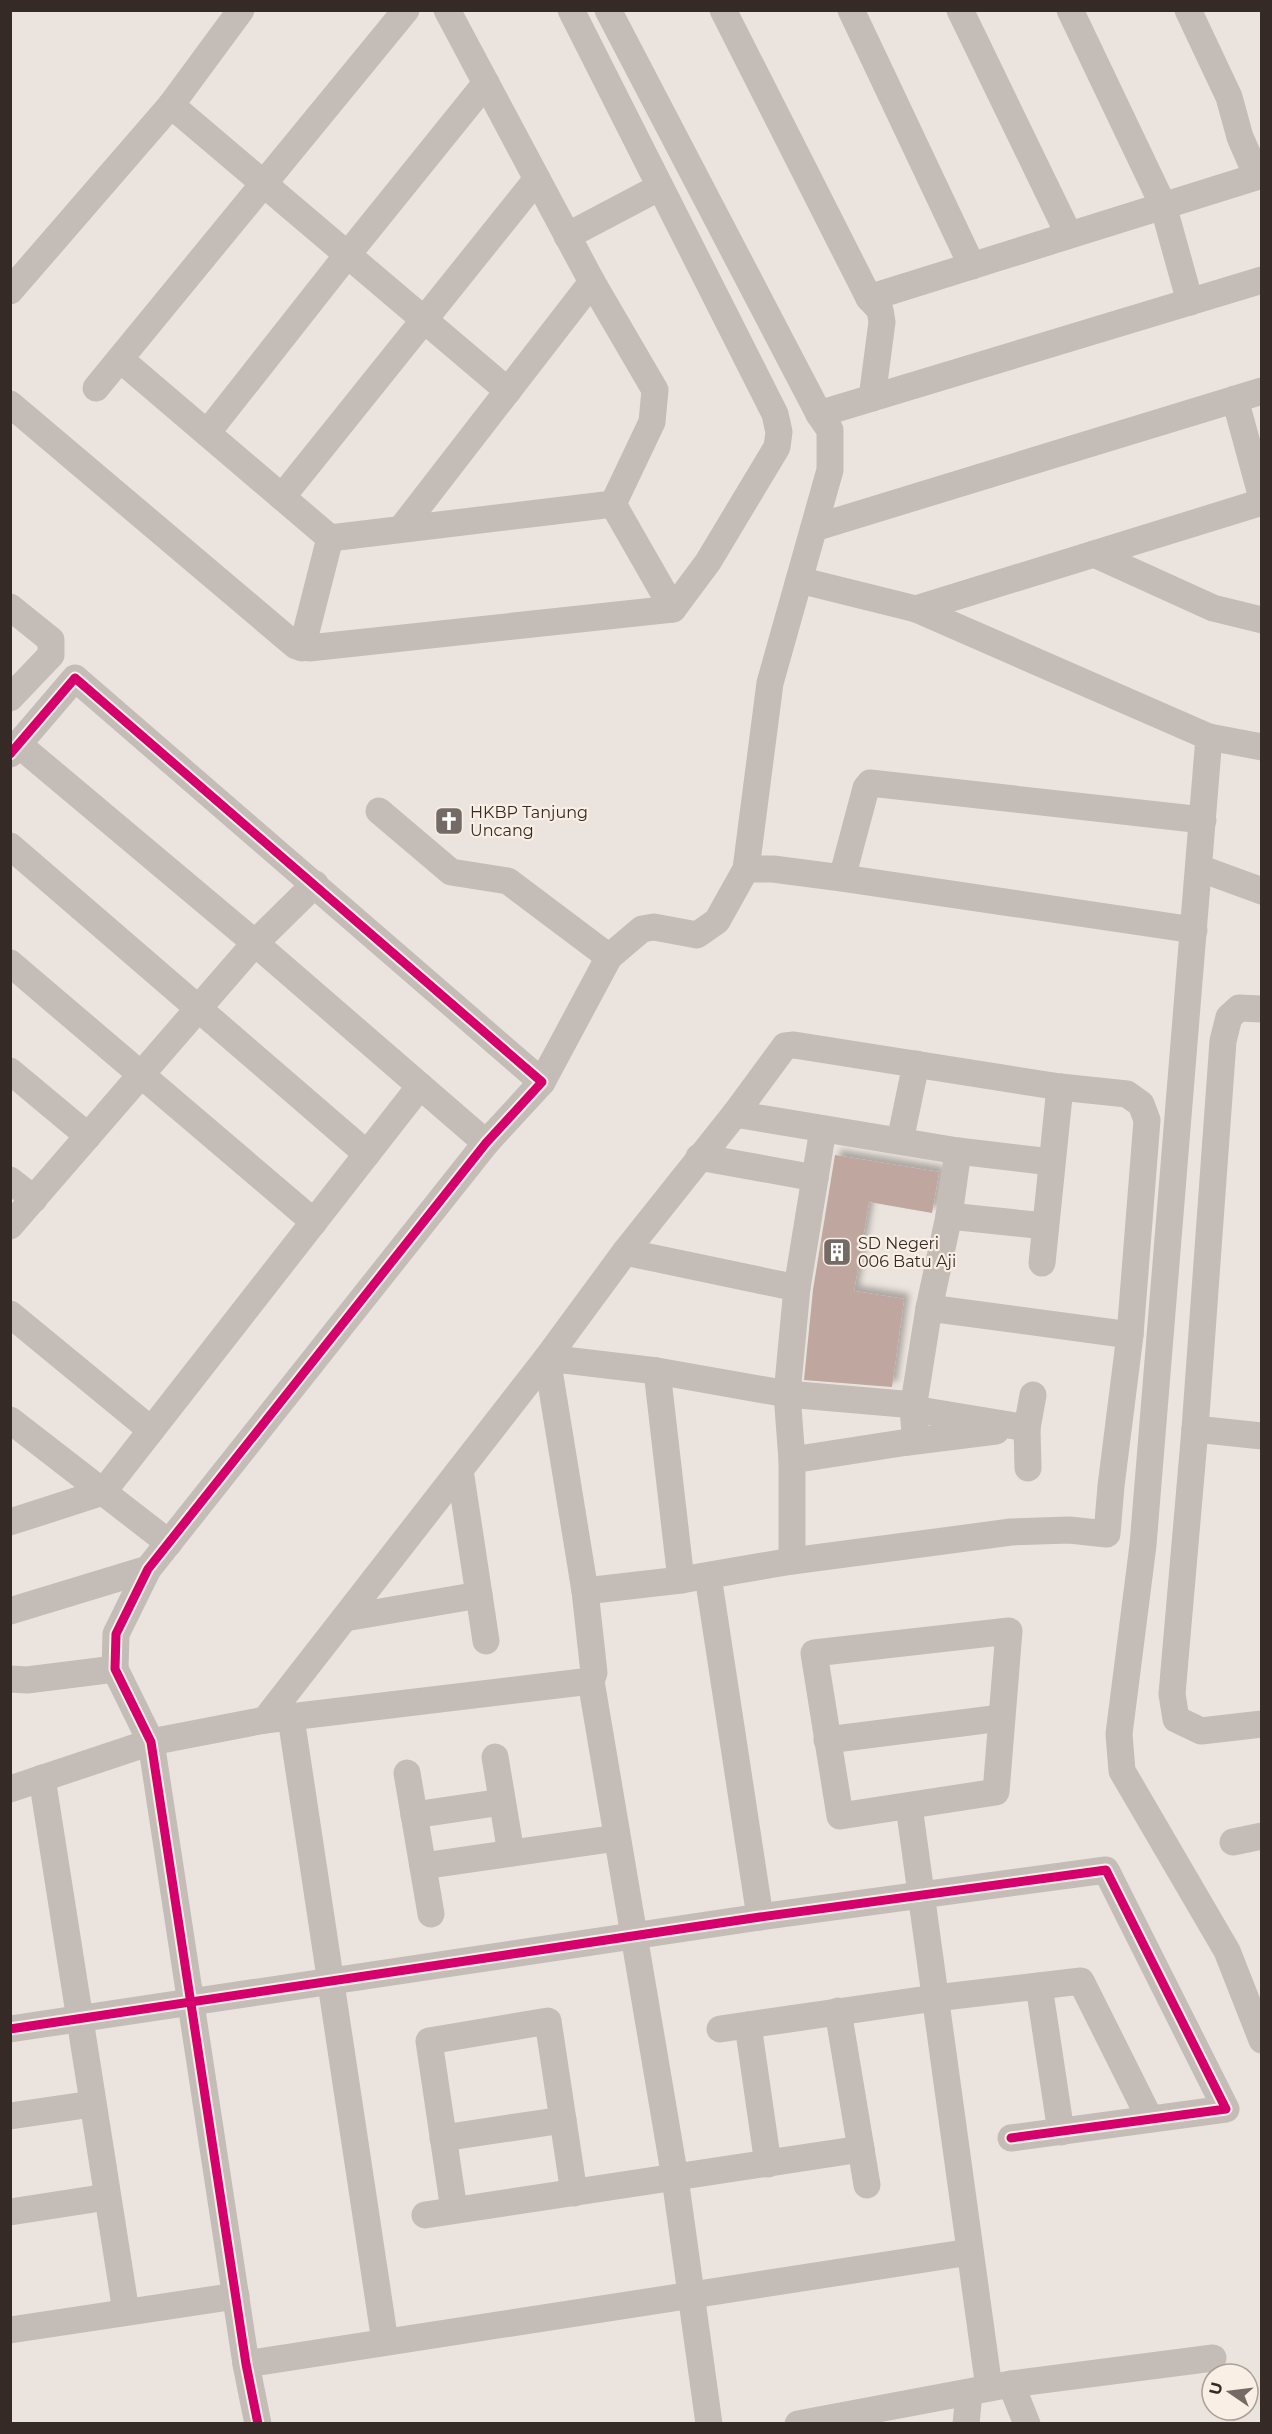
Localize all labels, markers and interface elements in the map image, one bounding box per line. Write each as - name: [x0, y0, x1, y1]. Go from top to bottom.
- place label: HKBP Tanjung Uncang: [470, 803, 588, 840]
- church icon: HKBP Tanjung Uncang: [433, 805, 465, 837]
- place label: SD Negeri 006 Batu Aji: [858, 1234, 956, 1271]
- building icon: SD Negeri 006 Batu Aji: [821, 1236, 853, 1268]
- north arrow: [1200, 2362, 1260, 2422]
- text: U: [1205, 2380, 1227, 2397]

